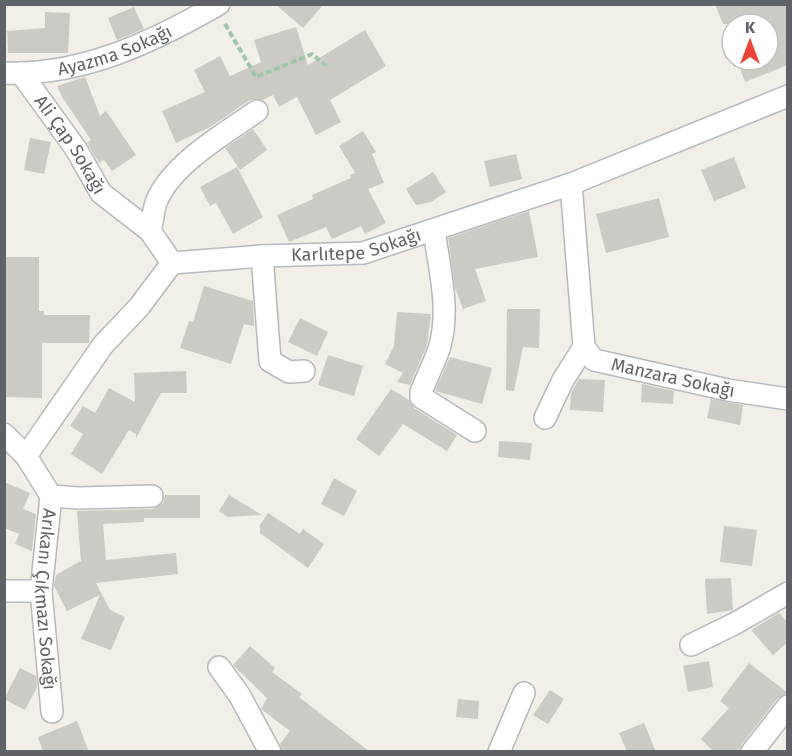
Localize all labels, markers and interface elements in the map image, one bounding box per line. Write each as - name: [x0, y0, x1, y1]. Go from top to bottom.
- north arrow: [720, 12, 780, 72]
- text: K: [745, 18, 756, 37]
- street label: Ayazma Sokağı: [56, 20, 176, 80]
- street label: Ali Çap Sokağı: [30, 91, 110, 198]
- street label: Karlıtepe Sokağı: [291, 224, 424, 266]
- street label: Manzara Sokağı: [609, 353, 736, 402]
- street label: Arıkanı Çıkmazı Sokağı: [30, 508, 61, 691]

